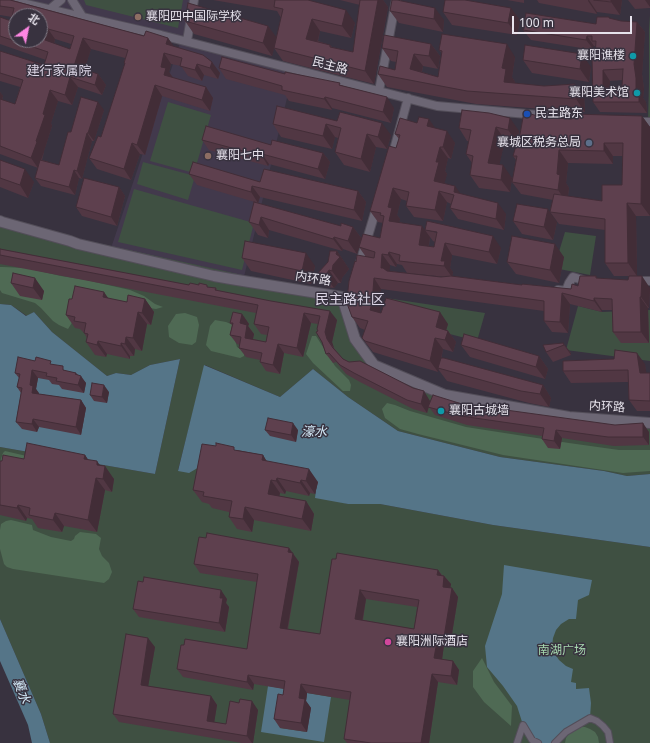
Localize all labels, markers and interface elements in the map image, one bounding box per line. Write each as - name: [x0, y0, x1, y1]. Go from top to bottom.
- north arrow: [8, 8, 48, 48]
- scale bar: [514, 8, 634, 34]
- text: 北: [26, 9, 43, 28]
- place label: 襄阳四中国际学校: [146, 10, 242, 24]
- marker: 襄阳四中国际学校: [133, 12, 143, 22]
- text: 100 m: [519, 14, 554, 31]
- place label: 襄阳谯楼: [577, 49, 625, 63]
- marker: 襄阳谯楼: [628, 51, 638, 61]
- street label: 民主路: [311, 54, 349, 78]
- district label: 建行家属院: [27, 63, 91, 79]
- place label: 襄阳美术馆: [569, 86, 629, 100]
- marker: 襄阳美术馆: [632, 88, 642, 98]
- place label: 民主路东: [535, 107, 583, 121]
- marker: 民主路东: [522, 109, 532, 119]
- place label: 襄城区税务总局: [497, 136, 581, 150]
- marker: 襄城区税务总局: [584, 138, 594, 148]
- place label: 襄阳七中: [216, 149, 264, 163]
- marker: 襄阳七中: [203, 151, 213, 161]
- street label: 内环路: [294, 269, 332, 289]
- district label: 民主路社区: [315, 292, 385, 308]
- street label: 内环路: [589, 399, 625, 415]
- place label: 襄阳古城墙: [449, 404, 509, 418]
- marker: 襄阳古城墙: [436, 406, 446, 416]
- water label: 濠水: [301, 424, 327, 440]
- place label: 襄阳洲际酒店: [396, 635, 468, 649]
- marker: 襄阳洲际酒店: [383, 637, 393, 647]
- park label: 南湖广场: [538, 644, 586, 658]
- water label: 襄水: [9, 676, 33, 706]

